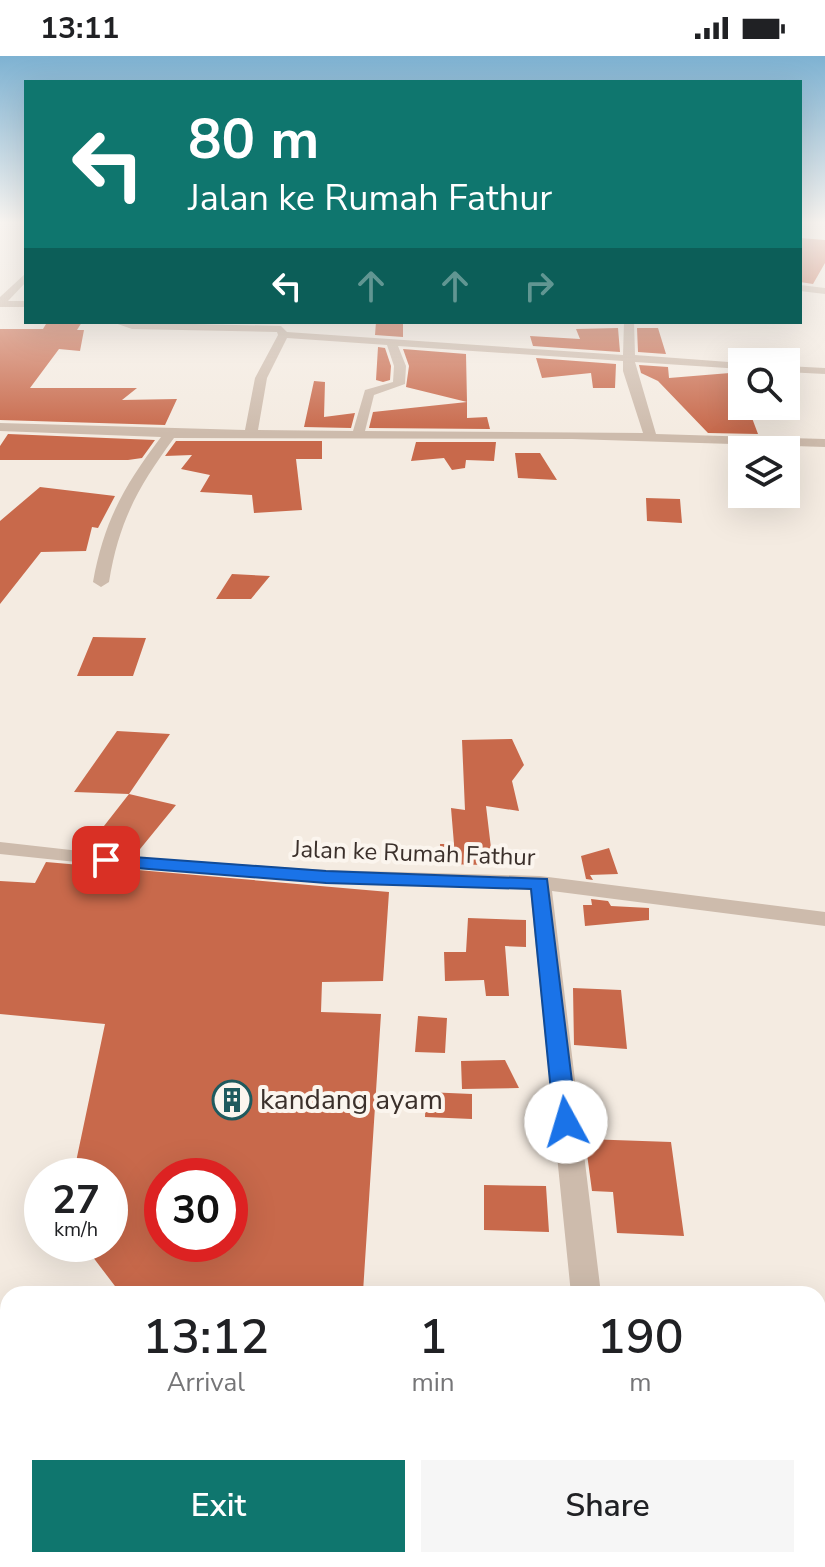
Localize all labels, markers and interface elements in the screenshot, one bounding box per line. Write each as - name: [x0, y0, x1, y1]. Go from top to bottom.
- text: 13:11: [40, 8, 119, 49]
- text: 80 m: [188, 101, 319, 178]
- icon: left: [56, 112, 160, 216]
- text: Jalan ke Rumah Fathur: [188, 174, 552, 223]
- icon: left: [265, 264, 309, 308]
- icon: ahead: [349, 264, 393, 308]
- icon: ahead: [433, 264, 477, 308]
- icon: right: [517, 264, 561, 308]
- map controls: [728, 348, 800, 508]
- button: search: [728, 348, 800, 420]
- button: layers: [728, 436, 800, 508]
- pin: [72, 826, 140, 894]
- street label: Jalan ke Rumah Fathur: [291, 833, 536, 873]
- icon: arrive: [84, 838, 128, 882]
- building icon: kandang ayam: [211, 1079, 253, 1121]
- position arrow: [524, 1080, 608, 1164]
- place label: kandang ayam: [260, 1081, 443, 1119]
- speed limit sign: 30: [144, 1158, 248, 1262]
- text: 27: [52, 1173, 100, 1227]
- text: km/h: [54, 1216, 98, 1243]
- text: 13:12: [142, 1304, 269, 1370]
- text: 1: [419, 1304, 447, 1370]
- text: 190: [597, 1304, 684, 1370]
- text: Arrival: [167, 1365, 245, 1400]
- text: min: [412, 1365, 455, 1400]
- text: m: [629, 1365, 651, 1400]
- button: Exit: [32, 1460, 405, 1552]
- button: Share: [421, 1460, 794, 1552]

